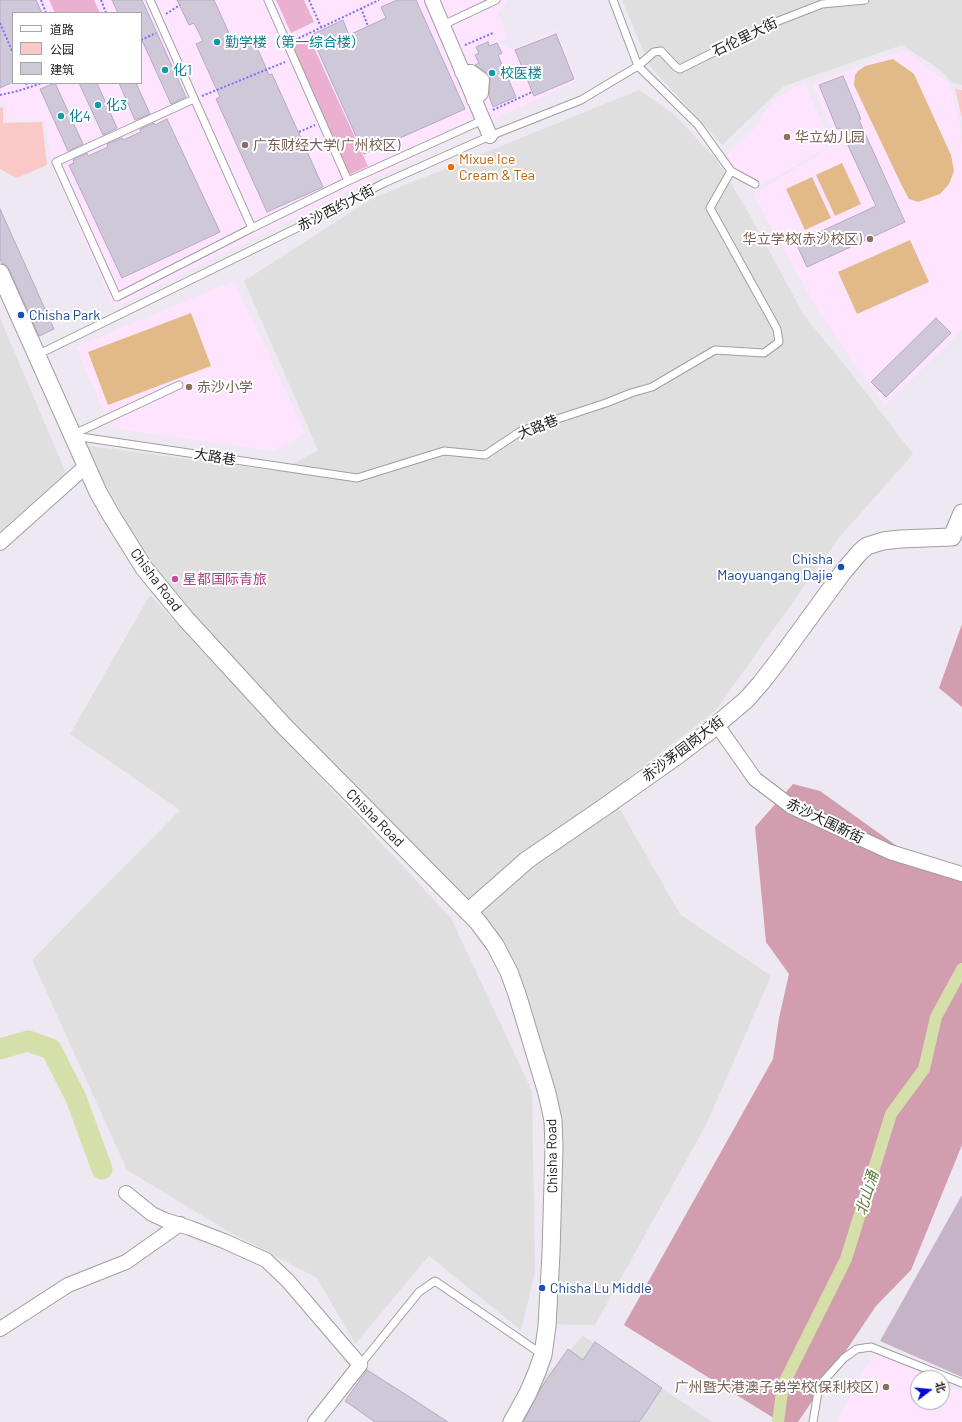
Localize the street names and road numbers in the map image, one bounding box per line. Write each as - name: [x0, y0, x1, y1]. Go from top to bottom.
- street label: 石伦里大街: [710, 14, 780, 60]
- street label: 赤沙西约大街: [295, 181, 377, 235]
- street label: 大路巷: [515, 411, 561, 443]
- street label: 大路巷: [193, 445, 237, 469]
- street label: Chisha Road: [127, 545, 185, 615]
- street label: 赤沙茅园岗大街: [639, 713, 727, 785]
- street label: Chisha Road: [343, 786, 407, 850]
- street label: 赤沙大围新街: [784, 795, 866, 847]
- street label: Chisha Road: [543, 1118, 561, 1194]

